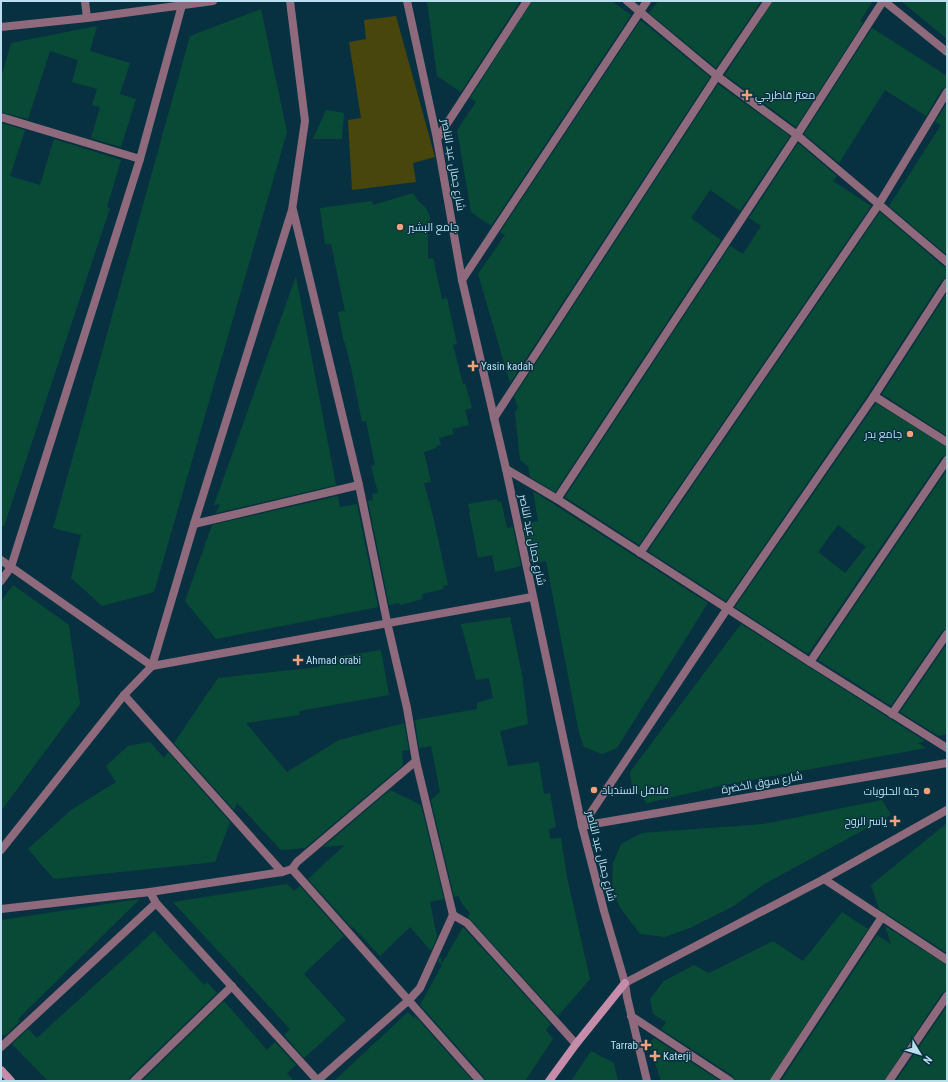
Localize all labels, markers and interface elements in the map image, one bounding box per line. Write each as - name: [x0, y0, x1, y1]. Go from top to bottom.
- place label: معتز قاطرجي: [755, 89, 815, 104]
- marker: معتز قاطرجي: [742, 90, 752, 100]
- street label: شارع جمال عبد الناصر: [437, 117, 467, 212]
- place label: جامع البشير: [407, 221, 459, 235]
- marker: جامع البشير: [395, 222, 405, 232]
- place label: Yasin kadah: [481, 360, 533, 373]
- marker: Yasin kadah: [468, 361, 478, 371]
- place label: جامع بدر: [863, 428, 902, 442]
- marker: جامع بدر: [905, 429, 915, 439]
- street label: شارع جمال عبد الناصر: [515, 492, 548, 587]
- place label: Ahmad orabi: [306, 654, 361, 667]
- marker: Ahmad orabi: [293, 655, 303, 665]
- street label: شارع سوق الخضرة: [720, 769, 804, 798]
- place label: فلافل السندباد: [602, 784, 669, 797]
- marker: فلافل السندباد: [589, 785, 599, 795]
- place label: جنة الحلويات: [864, 785, 919, 798]
- marker: جنة الحلويات: [922, 786, 932, 796]
- street label: شارع جمال عبد الناصر: [582, 808, 619, 903]
- place label: ياسر الروح: [844, 815, 887, 829]
- marker: ياسر الروح: [890, 816, 900, 826]
- north arrow: [900, 1034, 940, 1074]
- place label: Tarrab: [610, 1039, 638, 1052]
- marker: Tarrab: [641, 1040, 651, 1050]
- place label: Katerji: [663, 1050, 691, 1063]
- marker: Katerji: [650, 1051, 660, 1061]
- text: N: [920, 1053, 935, 1067]

